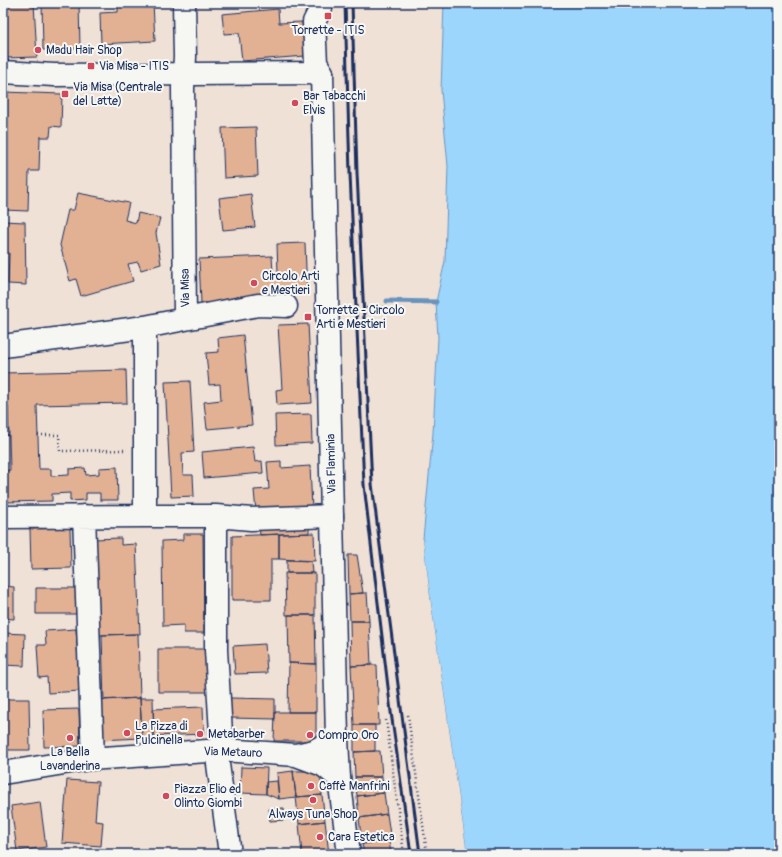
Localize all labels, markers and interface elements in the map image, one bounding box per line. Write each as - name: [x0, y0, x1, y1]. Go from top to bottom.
- marker: Torrette - ITIS: [323, 11, 333, 21]
- place label: Torrette - ITIS: [291, 23, 365, 38]
- place label: Madu Hair Shop: [46, 43, 122, 58]
- marker: Madu Hair Shop: [33, 45, 43, 55]
- place label: Via Misa - ITIS: [99, 59, 169, 74]
- marker: Via Misa - ITIS: [86, 61, 96, 71]
- place label: Via Misa (Centrale del Latte): [73, 80, 162, 109]
- marker: Via Misa (Centrale del Latte): [60, 89, 70, 99]
- place label: Bar Tabacchi Elvis: [303, 89, 365, 118]
- marker: Bar Tabacchi Elvis: [290, 98, 300, 108]
- street label: Via Misa: [178, 268, 193, 308]
- place label: Circolo Arti e Mestieri: [262, 269, 319, 298]
- marker: Circolo Arti e Mestieri: [249, 278, 259, 288]
- place label: Torrette - Circolo Arti e Mestieri: [316, 303, 405, 332]
- marker: Torrette - Circolo Arti e Mestieri: [303, 312, 313, 322]
- street label: Via Flaminia: [323, 433, 340, 494]
- place label: La Pizza di Pulcinella: [135, 719, 187, 748]
- place label: Metabarber: [208, 727, 266, 742]
- marker: La Pizza di Pulcinella: [122, 728, 132, 738]
- place label: Compro Oro: [318, 728, 380, 743]
- marker: Metabarber: [195, 729, 205, 739]
- marker: Compro Oro: [305, 730, 315, 740]
- marker: La Bella Lavanderina: [65, 733, 75, 743]
- street label: Via Metauro: [203, 744, 263, 761]
- place label: La Bella Lavanderina: [40, 745, 101, 774]
- place label: Caffè Manfrini: [319, 779, 390, 794]
- marker: Caffè Manfrini: [306, 781, 316, 791]
- place label: Piazza Elio ed Olinto Giombi: [174, 782, 242, 811]
- marker: Piazza Elio ed Olinto Giombi: [161, 791, 171, 801]
- marker: Always Tuna Shop: [308, 795, 318, 805]
- place label: Always Tuna Shop: [268, 807, 358, 822]
- place label: Cara Estetica: [328, 830, 395, 845]
- marker: Cara Estetica: [315, 832, 325, 842]

